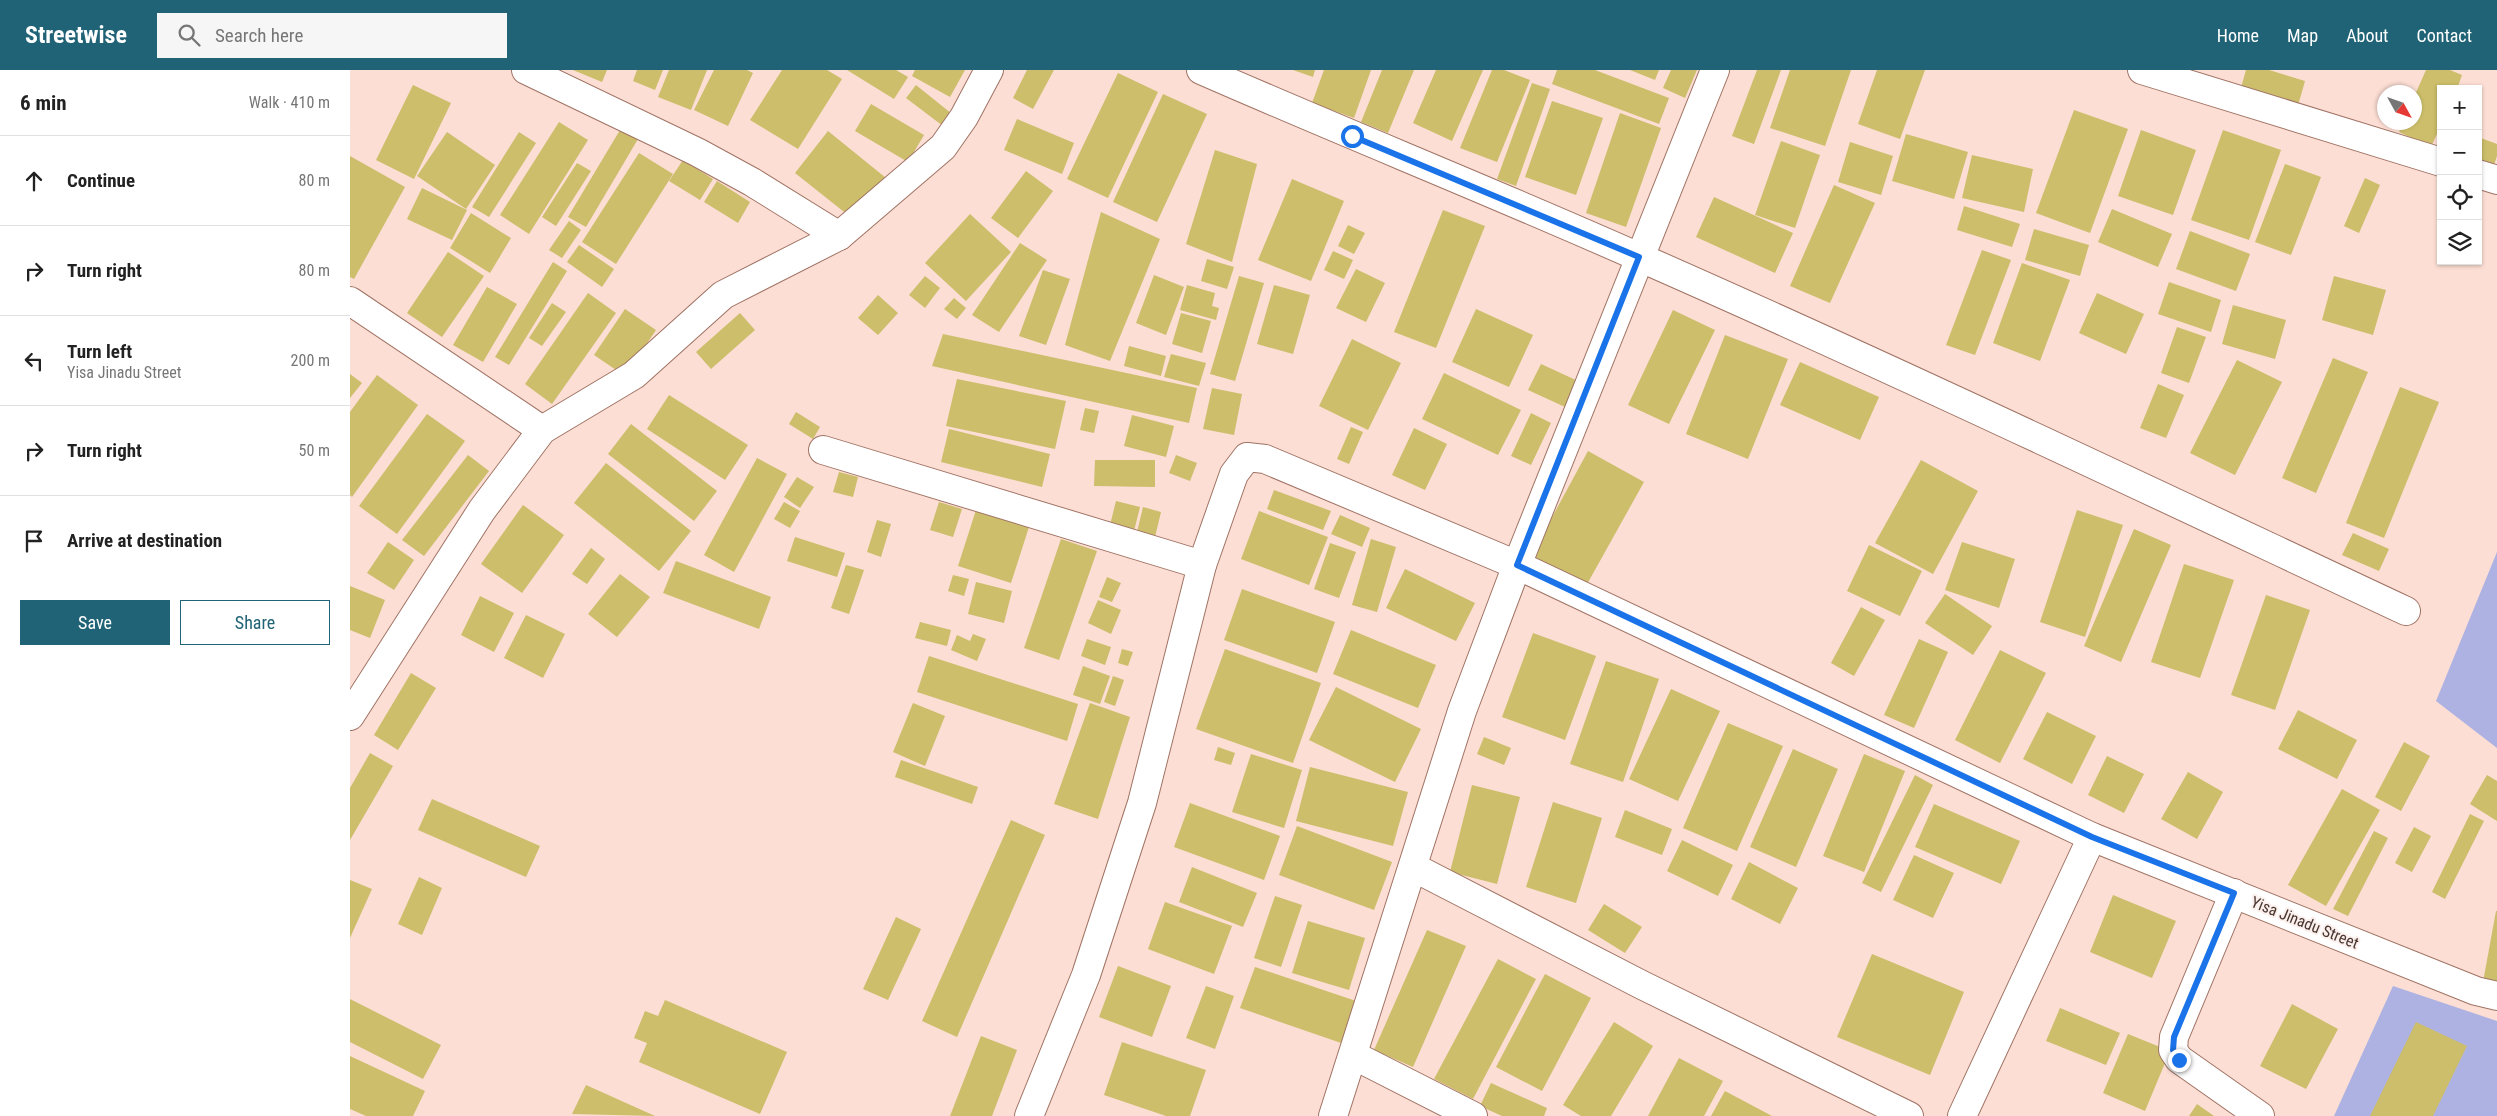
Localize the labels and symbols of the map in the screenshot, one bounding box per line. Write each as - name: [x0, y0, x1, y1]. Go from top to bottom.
- north arrow: [2377, 85, 2422, 130]
- route start: [1341, 125, 1364, 148]
- street label: Yisa Jinadu Street: [2248, 892, 2362, 953]
- route end: [2168, 1049, 2191, 1072]

